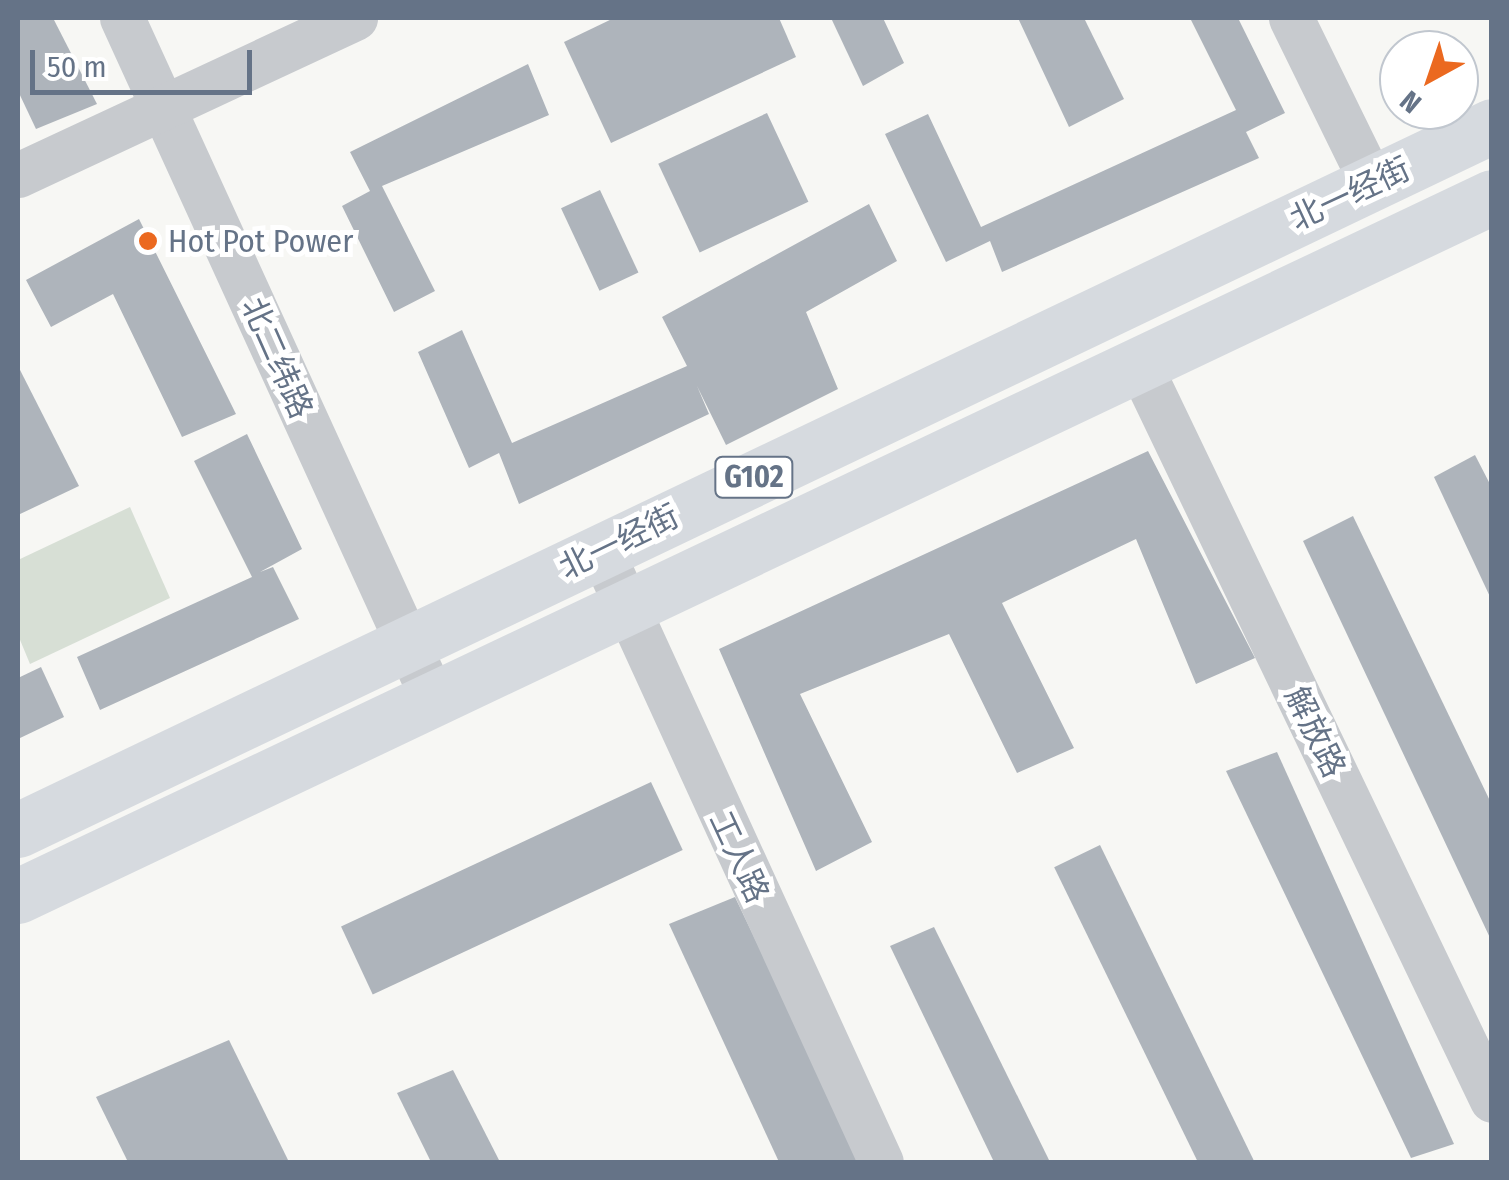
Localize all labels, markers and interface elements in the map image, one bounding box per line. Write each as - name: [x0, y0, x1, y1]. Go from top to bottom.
- scale bar: [35, 30, 258, 92]
- north arrow: [1379, 30, 1479, 130]
- text: 50 m: [47, 49, 107, 85]
- text: N: [1394, 84, 1428, 120]
- street label: 北一经街: [1284, 150, 1416, 238]
- place label: Hot Pot Power: [168, 222, 353, 260]
- marker: Hot Pot Power: [137, 230, 159, 252]
- street label: 北二纬路: [233, 292, 321, 424]
- road number: G102: [714, 452, 794, 502]
- street label: 北一经街: [553, 497, 685, 587]
- street label: 解放路: [1277, 680, 1353, 784]
- street label: 工人路: [701, 805, 777, 909]

